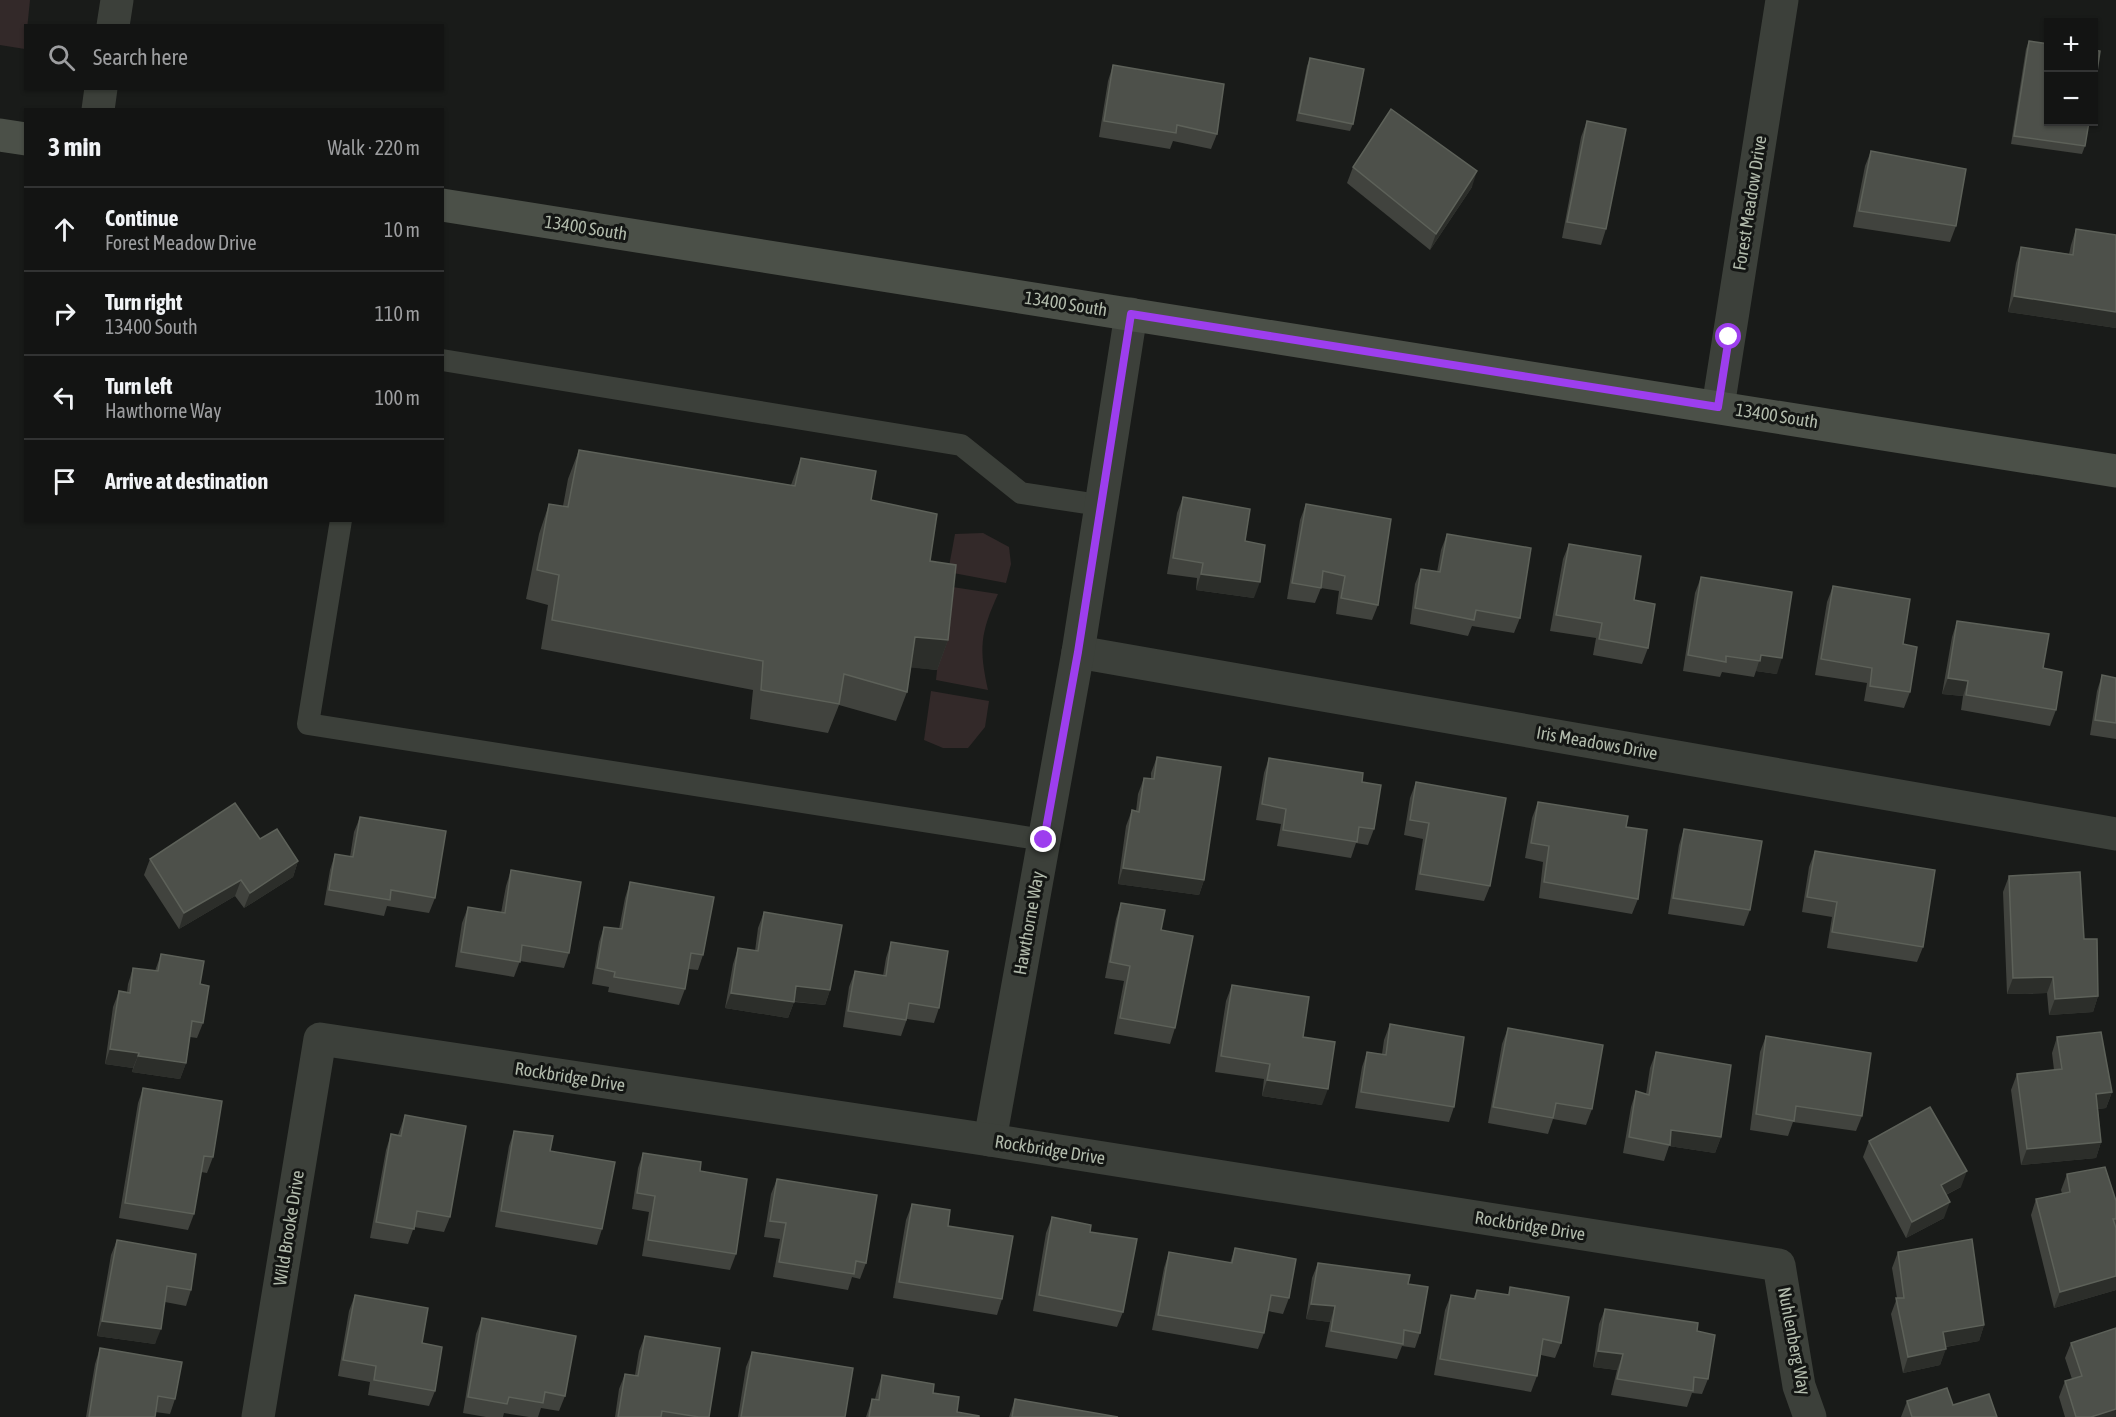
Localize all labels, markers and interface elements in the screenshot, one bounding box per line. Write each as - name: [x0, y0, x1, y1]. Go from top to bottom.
- map controls: [2044, 18, 2098, 126]
- button: +: [2044, 18, 2098, 72]
- search box: [24, 24, 444, 90]
- icon: search: [45, 41, 78, 74]
- text: Search here: [93, 44, 188, 70]
- button: −: [2044, 72, 2098, 126]
- text: 3 min: [48, 132, 101, 162]
- street label: Forest Meadow Drive: [1728, 134, 1771, 272]
- text: Walk · 220 m: [328, 136, 420, 159]
- text: Continue: [105, 205, 179, 231]
- street label: 13400 South: [543, 211, 629, 244]
- icon: ahead: [48, 213, 81, 246]
- text: 10 m: [384, 218, 420, 241]
- text: Forest Meadow Drive: [105, 231, 257, 254]
- street label: 13400 South: [1023, 287, 1109, 320]
- text: Turn right: [105, 289, 182, 315]
- icon: right: [48, 297, 81, 330]
- text: 110 m: [375, 302, 420, 325]
- text: 13400 South: [105, 315, 198, 338]
- route start: [1715, 323, 1741, 349]
- text: Turn left: [105, 373, 172, 399]
- icon: left: [48, 381, 81, 414]
- text: 100 m: [375, 386, 420, 409]
- text: Hawthorne Way: [105, 399, 222, 422]
- street label: 13400 South: [1734, 399, 1820, 432]
- icon: arrive: [48, 465, 81, 498]
- text: Arrive at destination: [105, 468, 268, 494]
- street label: Iris Meadows Drive: [1535, 722, 1659, 764]
- route end: [1030, 826, 1056, 852]
- street label: Hawthorne Way: [1009, 869, 1048, 976]
- street label: Rockbridge Drive: [513, 1057, 627, 1096]
- street label: Rockbridge Drive: [993, 1130, 1107, 1169]
- street label: Wild Brooke Drive: [269, 1169, 308, 1287]
- street label: Rockbridge Drive: [1473, 1206, 1587, 1245]
- street label: Nuhlenberg Way: [1774, 1285, 1815, 1397]

